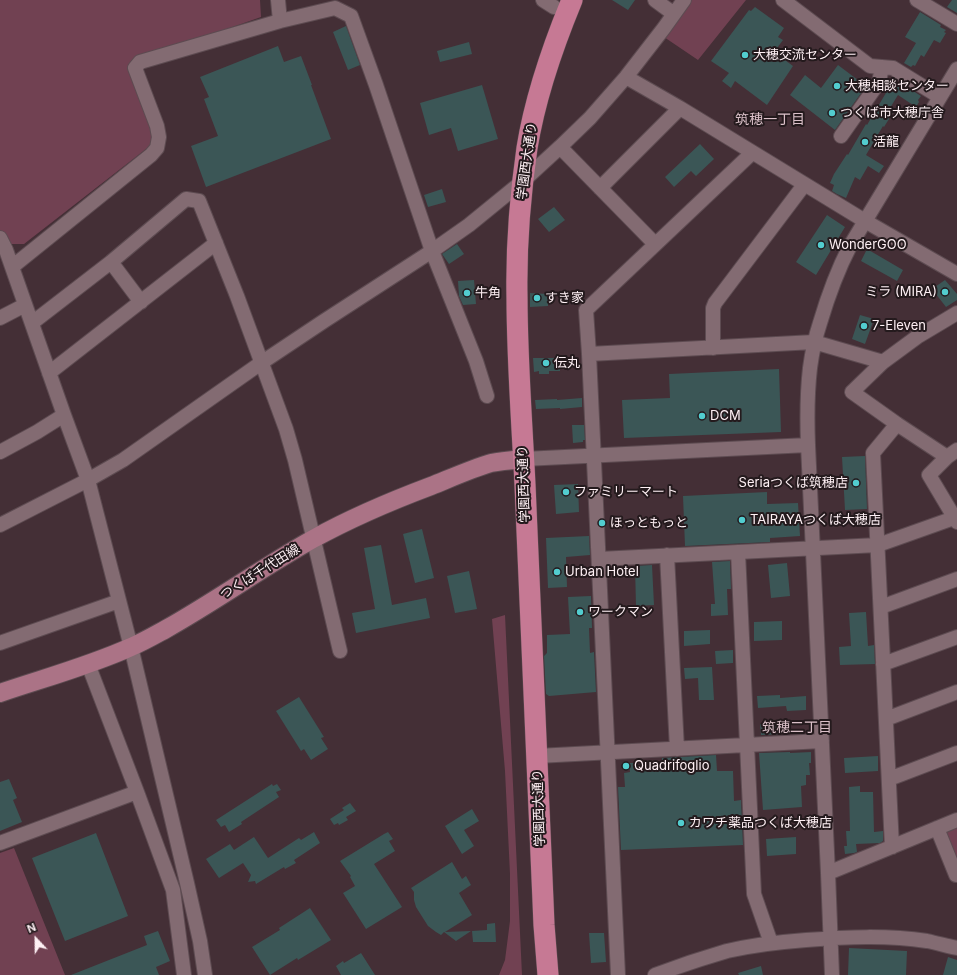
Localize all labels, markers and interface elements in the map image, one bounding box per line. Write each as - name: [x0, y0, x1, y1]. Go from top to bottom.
- place label: 大穂交流センター: [753, 47, 857, 63]
- marker: 大穂交流センター: [740, 50, 750, 60]
- place label: 大穂相談センター: [845, 78, 949, 94]
- marker: 大穂相談センター: [832, 81, 842, 91]
- place label: つくば市大穂庁舎: [840, 105, 944, 121]
- marker: つくば市大穂庁舎: [827, 108, 837, 118]
- district label: 筑穂一丁目: [735, 112, 805, 128]
- street label: 学園西大通り: [514, 121, 540, 201]
- place label: 活龍: [873, 134, 899, 150]
- marker: 活龍: [860, 137, 870, 147]
- place label: WonderGOO: [829, 237, 907, 253]
- marker: WonderGOO: [816, 240, 826, 250]
- place label: ミラ (MIRA): [865, 284, 937, 300]
- place label: 牛角: [475, 285, 501, 301]
- marker: ミラ (MIRA): [940, 287, 950, 297]
- marker: 牛角: [462, 288, 472, 298]
- place label: すき家: [545, 290, 584, 306]
- marker: すき家: [532, 293, 542, 303]
- place label: 7-Eleven: [872, 318, 926, 334]
- marker: 7-Eleven: [859, 321, 869, 331]
- place label: 伝丸: [554, 355, 580, 371]
- marker: 伝丸: [541, 358, 551, 368]
- place label: DCM: [710, 408, 741, 424]
- marker: DCM: [697, 411, 707, 421]
- street label: 学園西大通り: [515, 445, 533, 523]
- place label: Seriaつくば筑穂店: [739, 475, 848, 491]
- marker: Seriaつくば筑穂店: [851, 478, 861, 488]
- place label: ファミリーマート: [574, 484, 678, 500]
- marker: ファミリーマート: [561, 487, 571, 497]
- place label: TAIRAYAつくば大穂店: [750, 512, 881, 528]
- place label: ほっともっと: [610, 515, 688, 531]
- marker: TAIRAYAつくば大穂店: [737, 515, 747, 525]
- marker: ほっともっと: [597, 518, 607, 528]
- street label: つくば千代田線: [217, 541, 303, 603]
- place label: Urban Hotel: [565, 564, 639, 580]
- marker: Urban Hotel: [552, 567, 562, 577]
- place label: ワークマン: [588, 604, 653, 620]
- marker: ワークマン: [575, 607, 585, 617]
- district label: 筑穂二丁目: [762, 720, 832, 736]
- place label: Quadrifoglio: [634, 758, 709, 774]
- marker: Quadrifoglio: [621, 761, 631, 771]
- street label: 学園西大通り: [530, 769, 548, 847]
- place label: カワチ薬品つくば大穂店: [689, 815, 832, 831]
- marker: カワチ薬品つくば大穂店: [676, 818, 686, 828]
- north arrow: [16, 919, 56, 959]
- text: N: [25, 920, 38, 936]

